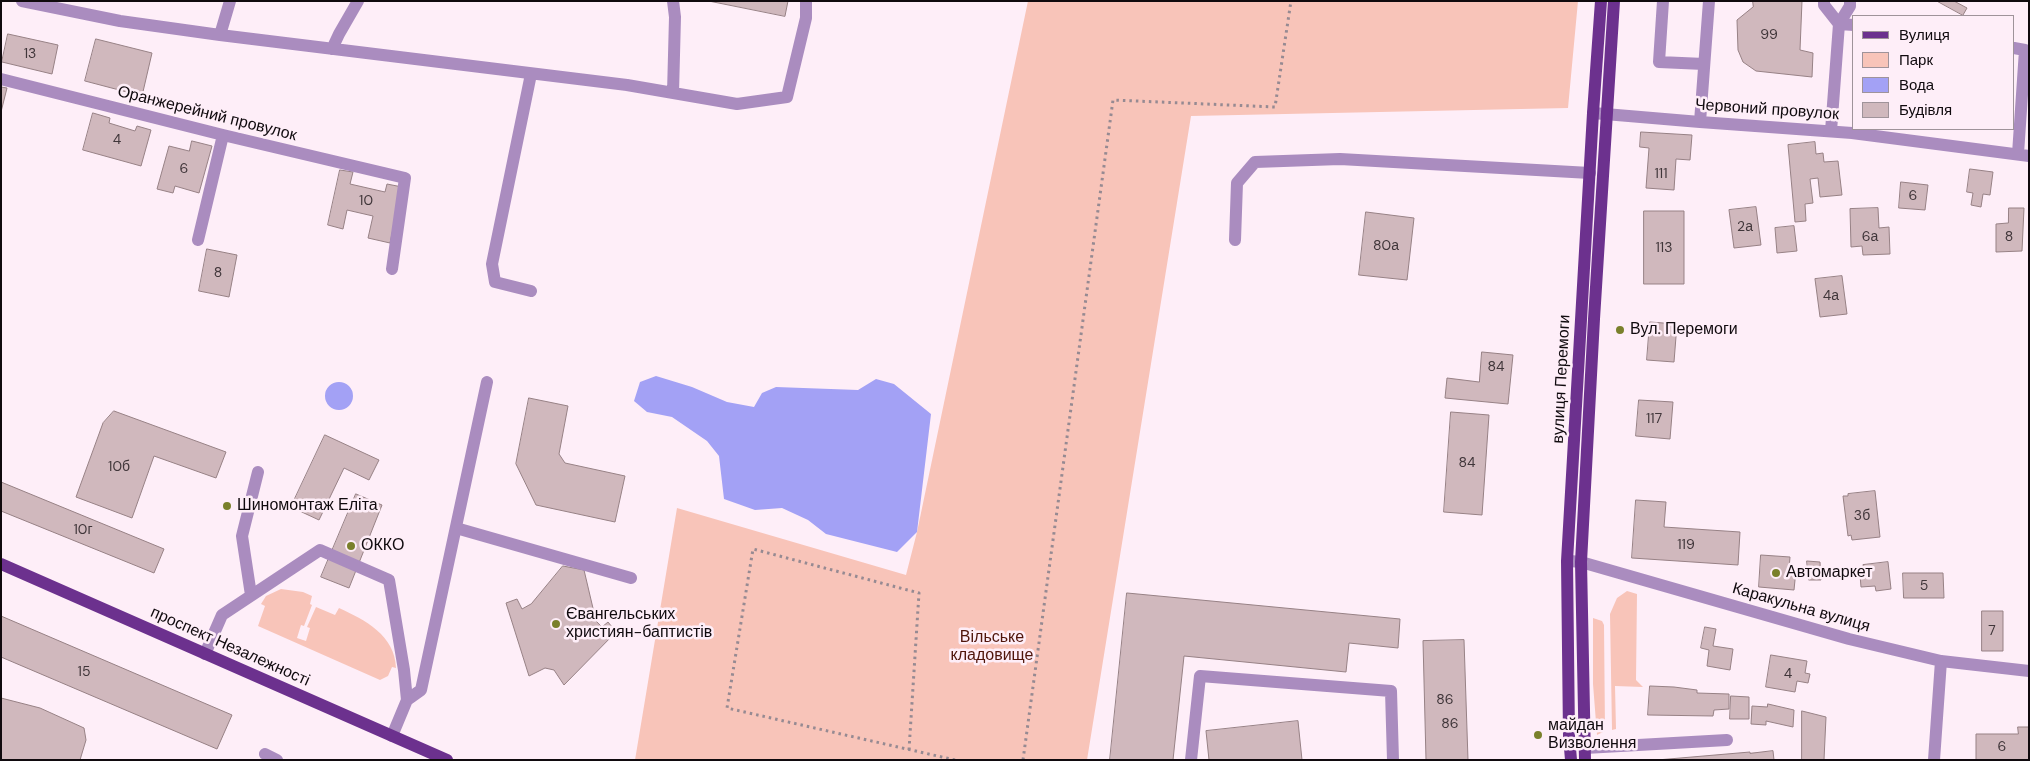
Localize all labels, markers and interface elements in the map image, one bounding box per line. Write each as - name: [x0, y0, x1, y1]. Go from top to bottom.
- legend: [1852, 15, 2015, 130]
- text: Вулиця: [1899, 25, 1950, 45]
- house number: 99: [1760, 27, 1778, 43]
- house number: 13: [24, 46, 36, 62]
- text: Парк: [1899, 50, 1933, 70]
- text: Вода: [1899, 75, 1934, 95]
- street label: Оранжерейний провулок: [115, 82, 299, 146]
- street label: Червоний провулок: [1694, 95, 1840, 125]
- text: Будівля: [1899, 100, 1952, 120]
- house number: 4: [113, 132, 121, 148]
- house number: 6: [180, 161, 188, 177]
- house number: 111: [1654, 166, 1668, 182]
- house number: 6: [1909, 188, 1917, 204]
- house number: 10: [359, 193, 373, 209]
- house number: 2а: [1737, 219, 1753, 235]
- house number: 6а: [1862, 229, 1878, 245]
- house number: 8: [2005, 229, 2013, 245]
- house number: 80а: [1373, 238, 1399, 254]
- house number: 113: [1655, 240, 1673, 256]
- house number: 8: [214, 265, 222, 281]
- house number: 4а: [1823, 288, 1839, 304]
- street label: вулиця Перемоги: [1549, 314, 1575, 444]
- place label: Вул. Перемоги: [1630, 320, 1738, 340]
- marker: Вул. Перемоги: [1614, 324, 1626, 336]
- house number: 84: [1487, 359, 1505, 375]
- house number: 117: [1646, 411, 1662, 427]
- house number: 84: [1458, 455, 1476, 471]
- house number: 10б: [108, 459, 130, 475]
- place label: Шиномонтаж Еліта: [237, 496, 378, 516]
- marker: Шиномонтаж Еліта: [221, 500, 233, 512]
- house number: 3б: [1854, 508, 1870, 524]
- house number: 10г: [73, 522, 93, 538]
- place label: ОККО: [361, 536, 404, 556]
- house number: 119: [1677, 537, 1695, 553]
- marker: ОККО: [345, 540, 357, 552]
- place label: Автомаркет: [1786, 563, 1873, 583]
- marker: Автомаркет: [1770, 567, 1782, 579]
- house number: 5: [1920, 578, 1928, 594]
- street label: Каракульна вулиця: [1730, 579, 1872, 637]
- street label: проспект Незалежності: [147, 603, 313, 691]
- place label: Євангельських християн-баптистів: [566, 605, 712, 643]
- marker: Євангельських християн-баптистів: [550, 618, 562, 630]
- house number: 7: [1988, 623, 1996, 639]
- park label: Вільське кладовище: [951, 628, 1033, 666]
- house number: 15: [78, 664, 90, 680]
- house number: 4: [1784, 666, 1792, 682]
- house number: 86: [1436, 692, 1454, 708]
- house number: 86: [1441, 716, 1459, 732]
- place label: майдан Визволення: [1548, 716, 1636, 754]
- marker: майдан Визволення: [1532, 729, 1544, 741]
- house number: 6: [1998, 739, 2006, 755]

